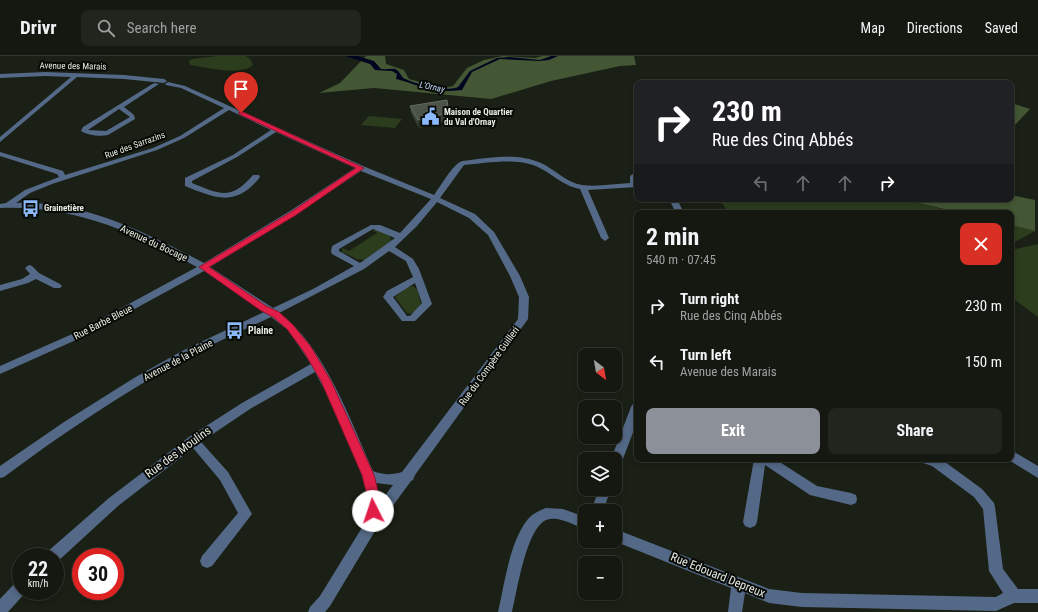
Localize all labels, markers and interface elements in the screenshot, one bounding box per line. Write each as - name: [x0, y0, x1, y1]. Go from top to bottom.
- search box: [81, 10, 361, 46]
- text: Drivr: [20, 16, 57, 39]
- icon: search: [95, 17, 117, 39]
- text: Search here: [127, 19, 196, 37]
- text: Map: [861, 20, 885, 36]
- text: Directions: [907, 20, 963, 36]
- text: Saved: [985, 20, 1018, 36]
- street label: Avenue des Marais: [39, 60, 107, 72]
- pin: [224, 72, 258, 113]
- icon: arrive: [230, 78, 252, 100]
- water label: L'Ornay: [418, 80, 446, 94]
- text: 230 m: [712, 95, 782, 128]
- icon: right: [646, 96, 698, 148]
- public building icon: Maison de Quartier du Val d'Ornay: [421, 107, 441, 127]
- place label: Maison de Quartier du Val d'Ornay: [444, 107, 513, 127]
- street label: Rue des Sarrazins: [104, 129, 166, 161]
- text: Rue des Cinq Abbés: [712, 129, 854, 150]
- icon: left: [750, 172, 772, 194]
- icon: ahead: [792, 172, 814, 194]
- icon: ahead: [834, 172, 856, 194]
- icon: right: [876, 172, 898, 194]
- bus stop icon: Grainetière: [21, 198, 41, 218]
- place label: Grainetière: [44, 203, 85, 213]
- street label: Avenue du Bocage: [119, 223, 190, 263]
- text: 2 min: [646, 223, 699, 251]
- button: close: [960, 223, 1002, 265]
- text: 540 m · 07:45: [646, 252, 716, 267]
- text: Turn right: [680, 290, 739, 308]
- icon: right: [646, 295, 668, 317]
- text: 230 m: [965, 297, 1002, 315]
- street label: Rue Barbe Bleue: [72, 302, 134, 341]
- text: Rue des Cinq Abbés: [680, 308, 782, 323]
- bus stop icon: Plaine: [225, 320, 245, 340]
- street label: Rue du Compère Guilleri: [457, 324, 521, 408]
- place label: Plaine: [248, 325, 273, 336]
- street label: Avenue de la Plaine: [141, 337, 215, 383]
- text: Turn left: [680, 346, 731, 364]
- north arrow: [578, 348, 622, 392]
- map controls: [578, 348, 622, 600]
- icon: left: [646, 351, 668, 373]
- text: 150 m: [965, 353, 1002, 371]
- text: Avenue des Marais: [680, 364, 777, 379]
- button: search: [578, 400, 622, 444]
- button: Exit: [646, 408, 820, 454]
- button: Share: [828, 408, 1002, 454]
- street label: Rue des Moulins: [142, 423, 214, 481]
- button: layers: [578, 452, 622, 496]
- position arrow: [352, 490, 394, 532]
- button: +: [578, 504, 622, 548]
- speed limit sign: 30: [72, 548, 124, 600]
- street label: Rue Edouard Depreux: [669, 550, 767, 600]
- button: −: [578, 556, 622, 600]
- text: 22: [28, 557, 48, 581]
- text: km/h: [28, 578, 48, 589]

